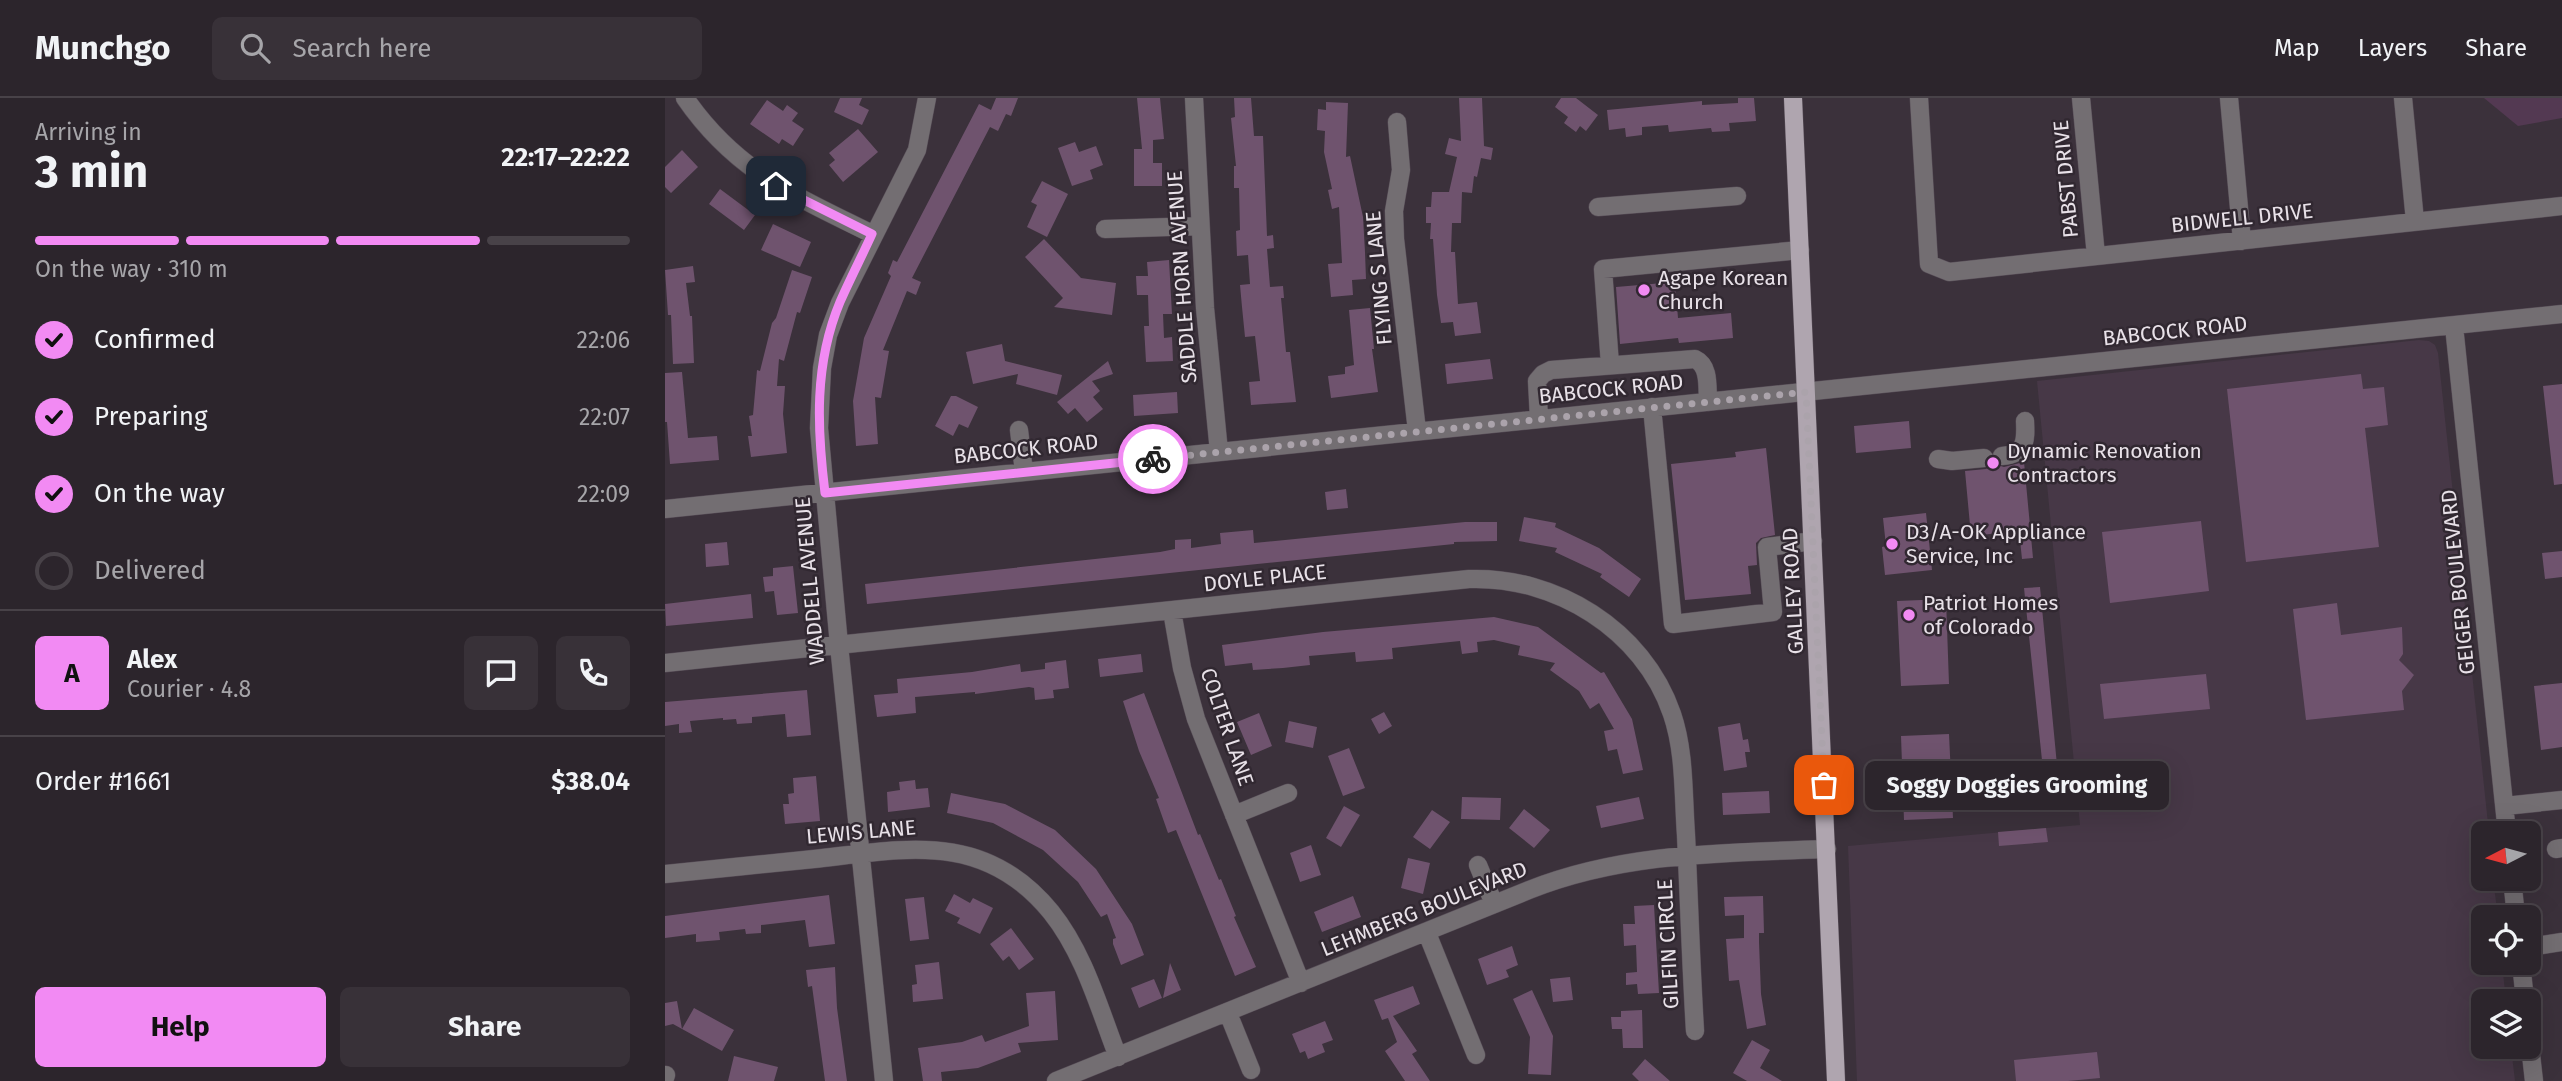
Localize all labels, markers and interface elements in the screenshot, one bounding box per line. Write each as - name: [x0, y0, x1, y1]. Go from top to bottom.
- search box: [212, 17, 702, 80]
- text: Munchgo: [35, 28, 170, 68]
- icon: search: [236, 29, 274, 67]
- text: Search here: [292, 33, 431, 64]
- text: Map: [2274, 34, 2320, 62]
- text: Layers: [2358, 34, 2427, 62]
- text: Share: [2465, 34, 2527, 62]
- text: Arriving in: [35, 118, 142, 146]
- street label: PABST DRIVE: [2048, 119, 2084, 239]
- text: 22:17–22:22: [501, 142, 630, 173]
- text: 3 min: [35, 144, 148, 199]
- pin: [746, 156, 806, 216]
- icon: home: [757, 167, 795, 205]
- street label: SADDLE HORN AVENUE: [1162, 170, 1202, 384]
- street label: BIDWELL DRIVE: [2170, 198, 2314, 238]
- street label: FLYING S LANE: [1360, 210, 1398, 346]
- text: On the way · 310 m: [35, 255, 228, 283]
- place label: Agape Korean Church: [1658, 265, 1788, 315]
- marker: Agape Korean Church: [1636, 282, 1652, 298]
- street label: BABCOCK ROAD: [2101, 310, 2249, 352]
- icon: check: [35, 321, 73, 359]
- text: Confirmed: [94, 324, 215, 355]
- text: 22:06: [577, 326, 630, 354]
- street label: BABCOCK ROAD: [1537, 368, 1685, 410]
- icon: check: [35, 398, 73, 436]
- text: Preparing: [94, 401, 207, 432]
- text: 22:07: [579, 403, 630, 431]
- courier: [1118, 424, 1188, 494]
- street label: BABCOCK ROAD: [952, 428, 1100, 470]
- place label: Dynamic Renovation Contractors: [2007, 438, 2202, 488]
- icon: bike: [1134, 440, 1172, 478]
- marker: Dynamic Renovation Contractors: [1985, 455, 2001, 471]
- icon: check: [35, 475, 73, 513]
- text: On the way: [94, 478, 225, 509]
- text: 22:09: [577, 480, 630, 508]
- street label: GEIGER BOULEVARD: [2435, 488, 2481, 676]
- street label: WADDELL AVENUE: [790, 496, 830, 666]
- place label: D3/A-OK Appliance Service, Inc: [1906, 519, 2086, 569]
- street label: GALLEY ROAD: [1777, 527, 1809, 655]
- marker: D3/A-OK Appliance Service, Inc: [1884, 536, 1900, 552]
- text: Delivered: [94, 555, 206, 586]
- street label: DOYLE PLACE: [1202, 559, 1328, 597]
- place label: Patriot Homes of Colorado: [1923, 590, 2058, 640]
- marker: Patriot Homes of Colorado: [1901, 607, 1917, 623]
- button: chat: [464, 636, 538, 710]
- button: phone: [556, 636, 630, 710]
- text: Alex: [127, 644, 177, 675]
- text: A: [64, 658, 80, 689]
- street label: COLTER LANE: [1195, 665, 1259, 789]
- text: Courier · 4.8: [127, 675, 251, 703]
- pin: [1794, 755, 1854, 815]
- callout: Soggy Doggies Grooming: [1866, 760, 2171, 810]
- text: Order #1661: [35, 766, 171, 797]
- text: $38.04: [551, 766, 630, 797]
- icon: bag: [1805, 766, 1843, 804]
- text: Soggy Doggies Grooming: [1887, 771, 2147, 799]
- street label: LEWIS LANE: [805, 814, 917, 850]
- north arrow: [2471, 821, 2541, 891]
- map controls: [2471, 821, 2541, 1059]
- street label: LEHMBERG BOULEVARD: [1317, 856, 1531, 962]
- street label: GILFIN CIRCLE: [1652, 878, 1684, 1010]
- button: locate: [2471, 905, 2541, 975]
- button: Help: [35, 987, 326, 1067]
- button: Share: [340, 987, 630, 1067]
- button: layers: [2471, 989, 2541, 1059]

